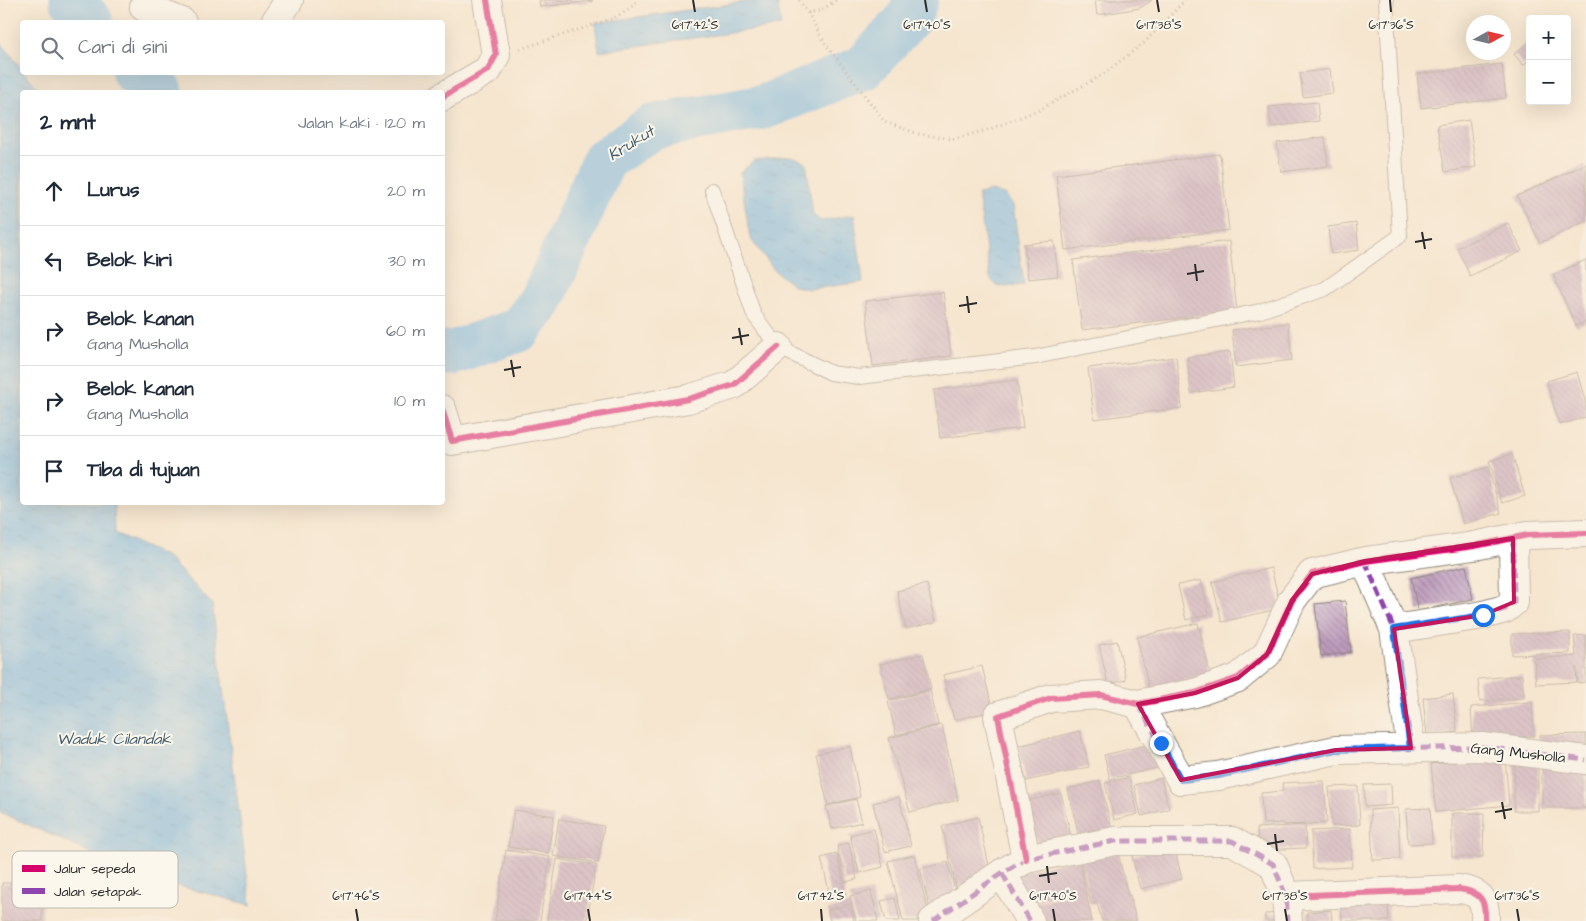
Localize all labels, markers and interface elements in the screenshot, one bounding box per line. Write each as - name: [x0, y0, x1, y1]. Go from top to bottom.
- north arrow: [1466, 15, 1511, 60]
- map controls: [1526, 15, 1571, 105]
- button: +: [1526, 15, 1571, 60]
- text: 6°17'42"S: [672, 17, 719, 34]
- text: 6°17'40"S: [903, 17, 951, 34]
- text: 6°17'38"S: [1136, 17, 1182, 34]
- text: 6°17'36"S: [1368, 17, 1414, 34]
- search box: [20, 20, 445, 75]
- icon: search: [38, 34, 66, 62]
- text: Cari di sini: [78, 34, 167, 61]
- button: −: [1526, 60, 1571, 105]
- text: 2 mnt: [40, 108, 96, 137]
- text: Jalan kaki · 120 m: [298, 112, 425, 134]
- water label: Krukut: [604, 119, 660, 166]
- icon: ahead: [40, 177, 68, 205]
- text: Lurus: [87, 177, 139, 204]
- text: 20 m: [387, 180, 425, 202]
- icon: left: [40, 247, 68, 275]
- text: Belok kiri: [87, 247, 172, 274]
- text: 30 m: [388, 250, 425, 272]
- text: Belok kanan: [87, 306, 194, 333]
- icon: right: [40, 317, 68, 345]
- text: 60 m: [386, 320, 425, 342]
- text: Gang Musholla: [87, 333, 188, 355]
- text: Belok kanan: [87, 376, 194, 403]
- icon: right: [40, 387, 68, 415]
- text: 10 m: [394, 390, 425, 412]
- text: Gang Musholla: [87, 403, 188, 425]
- icon: arrive: [40, 457, 68, 485]
- text: Tiba di tujuan: [87, 457, 199, 484]
- route start: [1472, 604, 1495, 627]
- water label: Waduk Cilandak: [57, 728, 172, 750]
- route end: [1150, 732, 1173, 755]
- street label: Gang Musholla: [1470, 738, 1567, 769]
- legend: [12, 851, 178, 908]
- text: Jalur sepeda: [54, 859, 135, 879]
- text: Jalan setapak: [54, 882, 142, 902]
- text: 6°17'46"S: [332, 888, 380, 905]
- text: 6°17'44"S: [564, 888, 612, 905]
- text: 6°17'42"S: [798, 888, 845, 905]
- text: 6°17'40"S: [1029, 888, 1077, 905]
- text: 6°17'38"S: [1262, 888, 1308, 905]
- text: 6°17'36"S: [1494, 888, 1540, 905]

